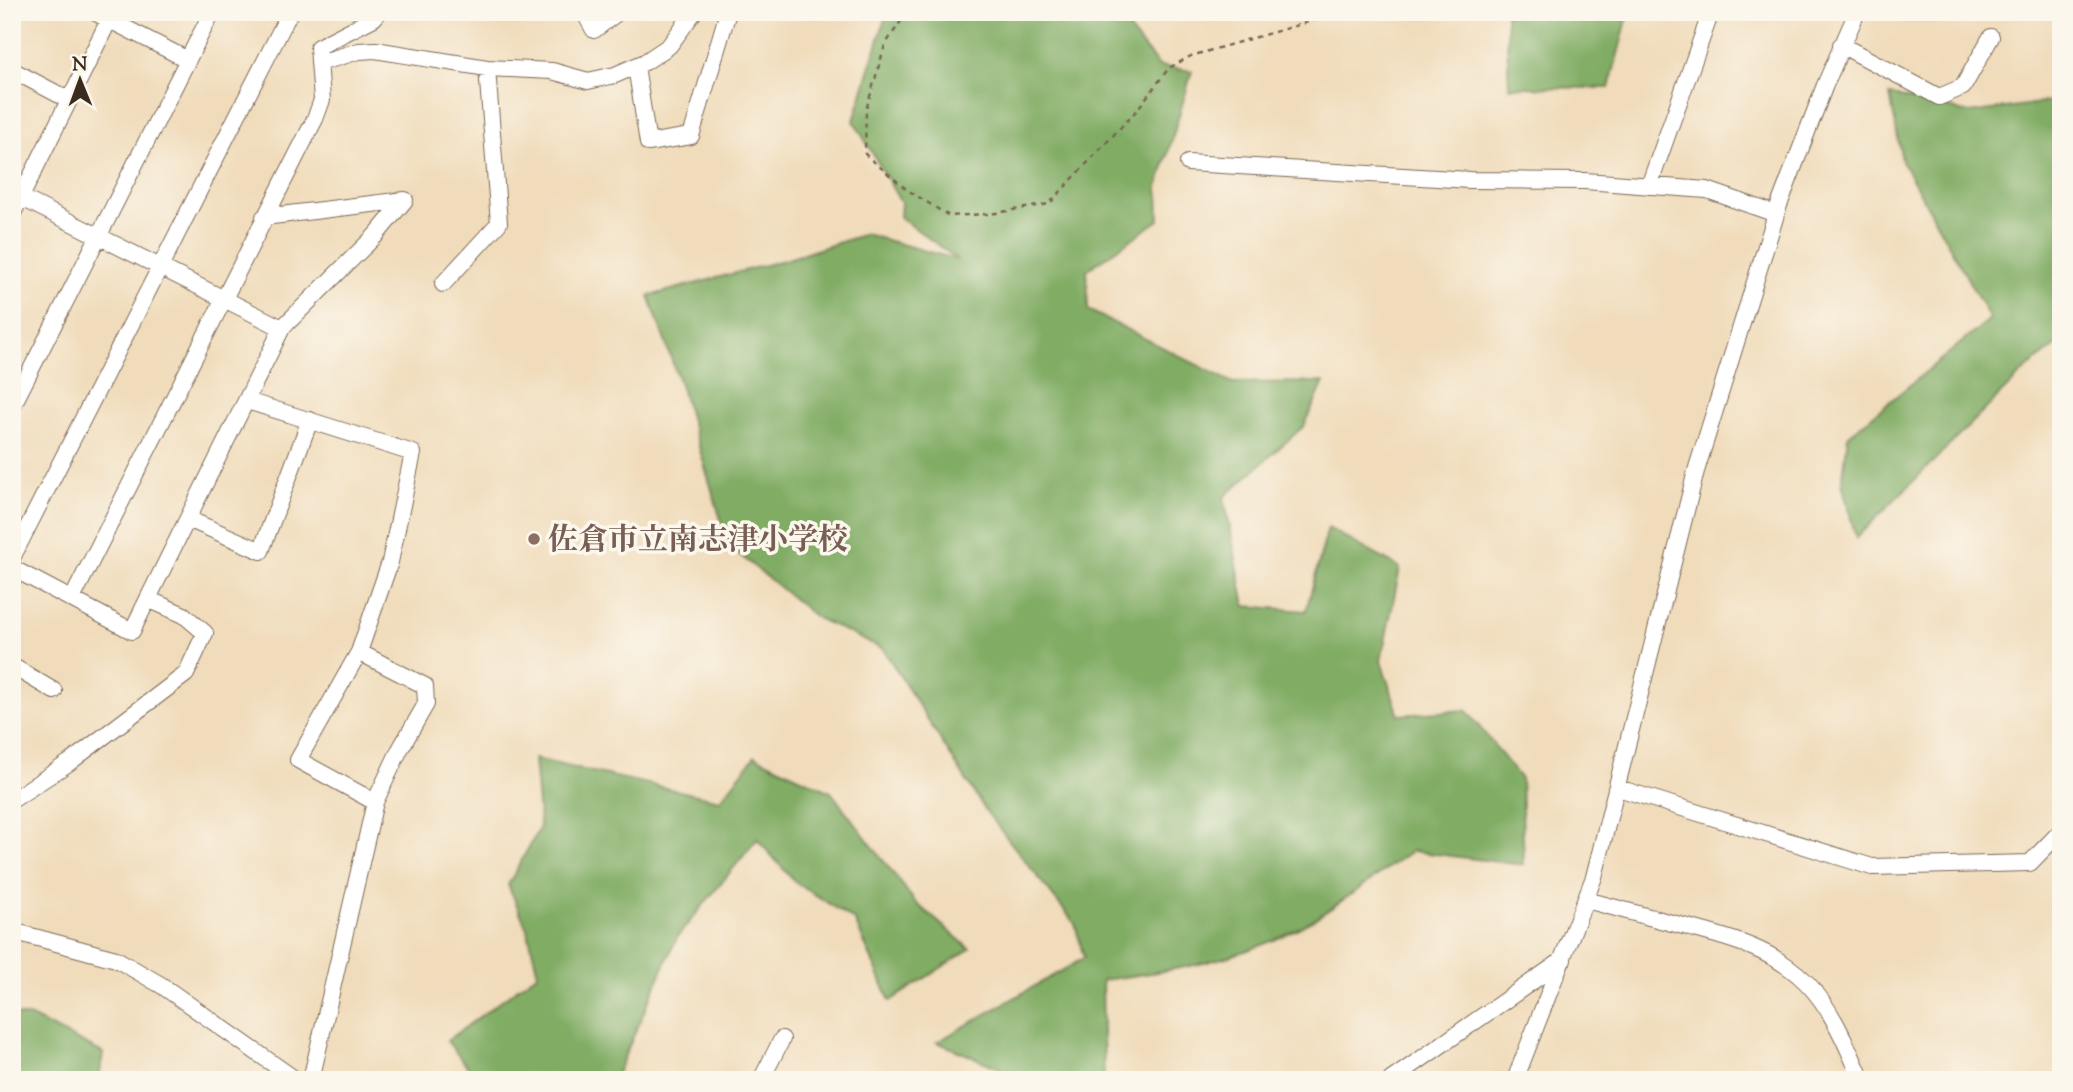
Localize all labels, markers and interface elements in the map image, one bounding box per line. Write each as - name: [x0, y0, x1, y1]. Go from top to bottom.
- north arrow: [46, 46, 116, 116]
- text: N: [72, 52, 88, 79]
- place label: 佐倉市立南志津小学校: [548, 520, 848, 563]
- marker: 佐倉市立南志津小学校: [526, 531, 542, 547]

